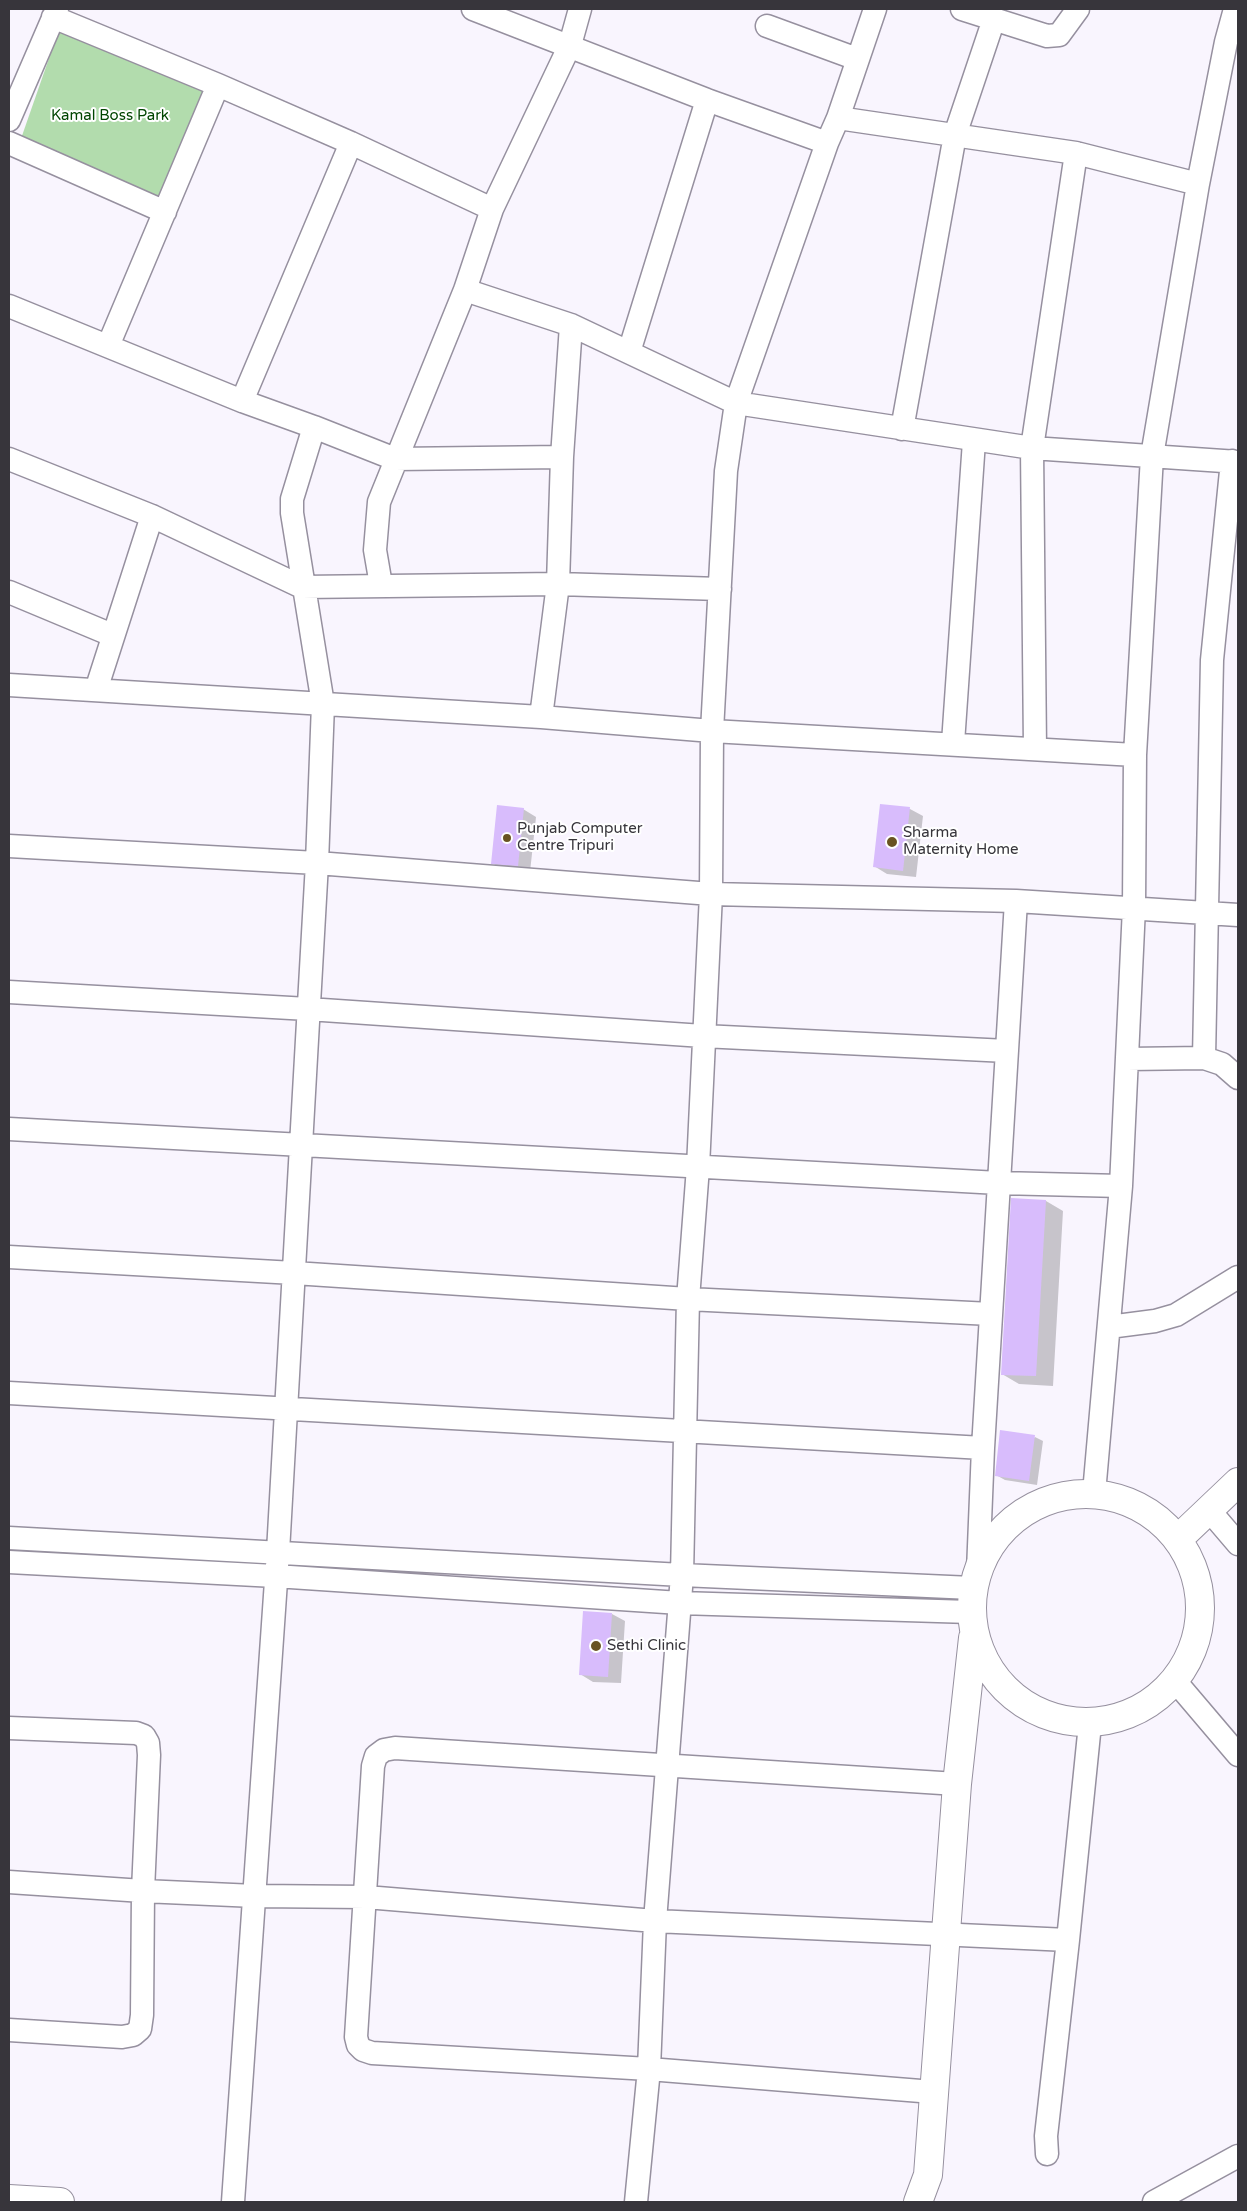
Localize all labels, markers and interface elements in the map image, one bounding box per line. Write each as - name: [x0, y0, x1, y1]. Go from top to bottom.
- park label: Kamal Boss Park: [51, 107, 169, 125]
- place label: Punjab Computer Centre Tripuri: [517, 820, 642, 855]
- place label: Sharma Maternity Home: [903, 824, 1019, 859]
- marker: Punjab Computer Centre Tripuri: [501, 832, 513, 844]
- marker: Sharma Maternity Home: [885, 835, 899, 849]
- place label: Sethi Clinic: [607, 1637, 686, 1655]
- marker: Sethi Clinic: [589, 1639, 603, 1653]

